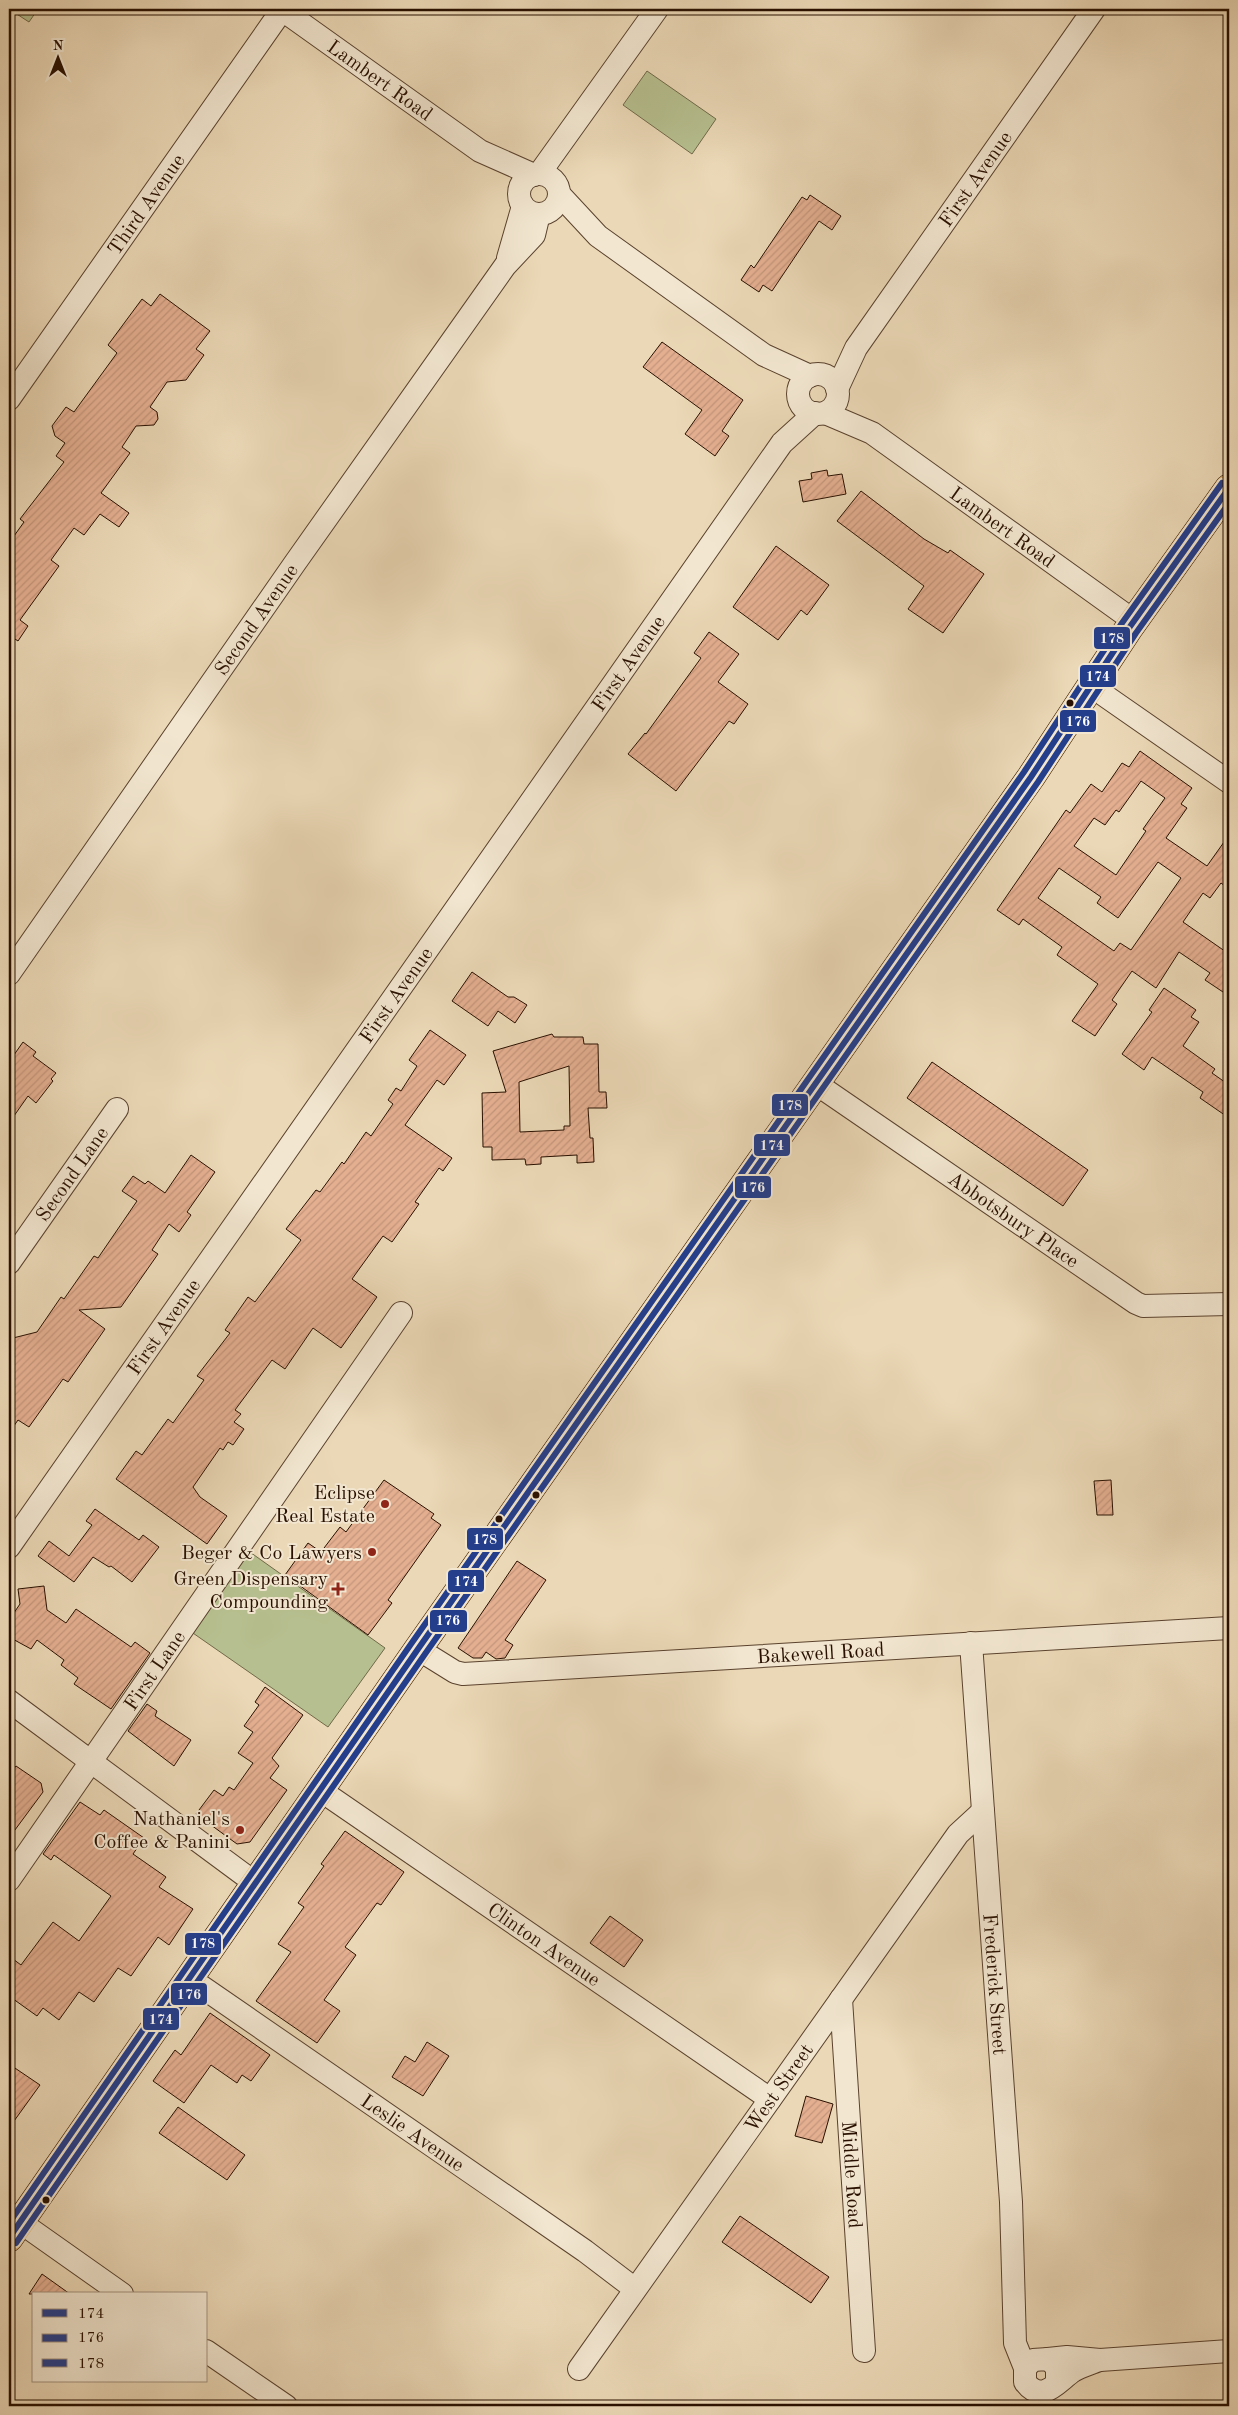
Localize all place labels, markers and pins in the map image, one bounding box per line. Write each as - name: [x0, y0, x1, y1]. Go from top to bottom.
- unlabelled marker: [1065, 698, 1075, 708]
- place label: Eclipse Real Estate: [275, 1484, 375, 1527]
- unlabelled marker: [531, 1490, 541, 1500]
- marker: Eclipse Real Estate: [379, 1498, 391, 1510]
- unlabelled marker: [494, 1514, 504, 1524]
- place label: Beger & Co Lawyers: [181, 1544, 362, 1564]
- marker: Beger & Co Lawyers: [366, 1546, 378, 1558]
- place label: Green Dispensary Compounding: [173, 1570, 328, 1613]
- marker: Green Dispensary Compounding: [332, 1583, 344, 1595]
- place label: Nathaniel's Coffee & Panini: [93, 1810, 230, 1853]
- marker: Nathaniel's Coffee & Panini: [234, 1824, 246, 1836]
- unlabelled marker: [41, 2195, 51, 2205]

